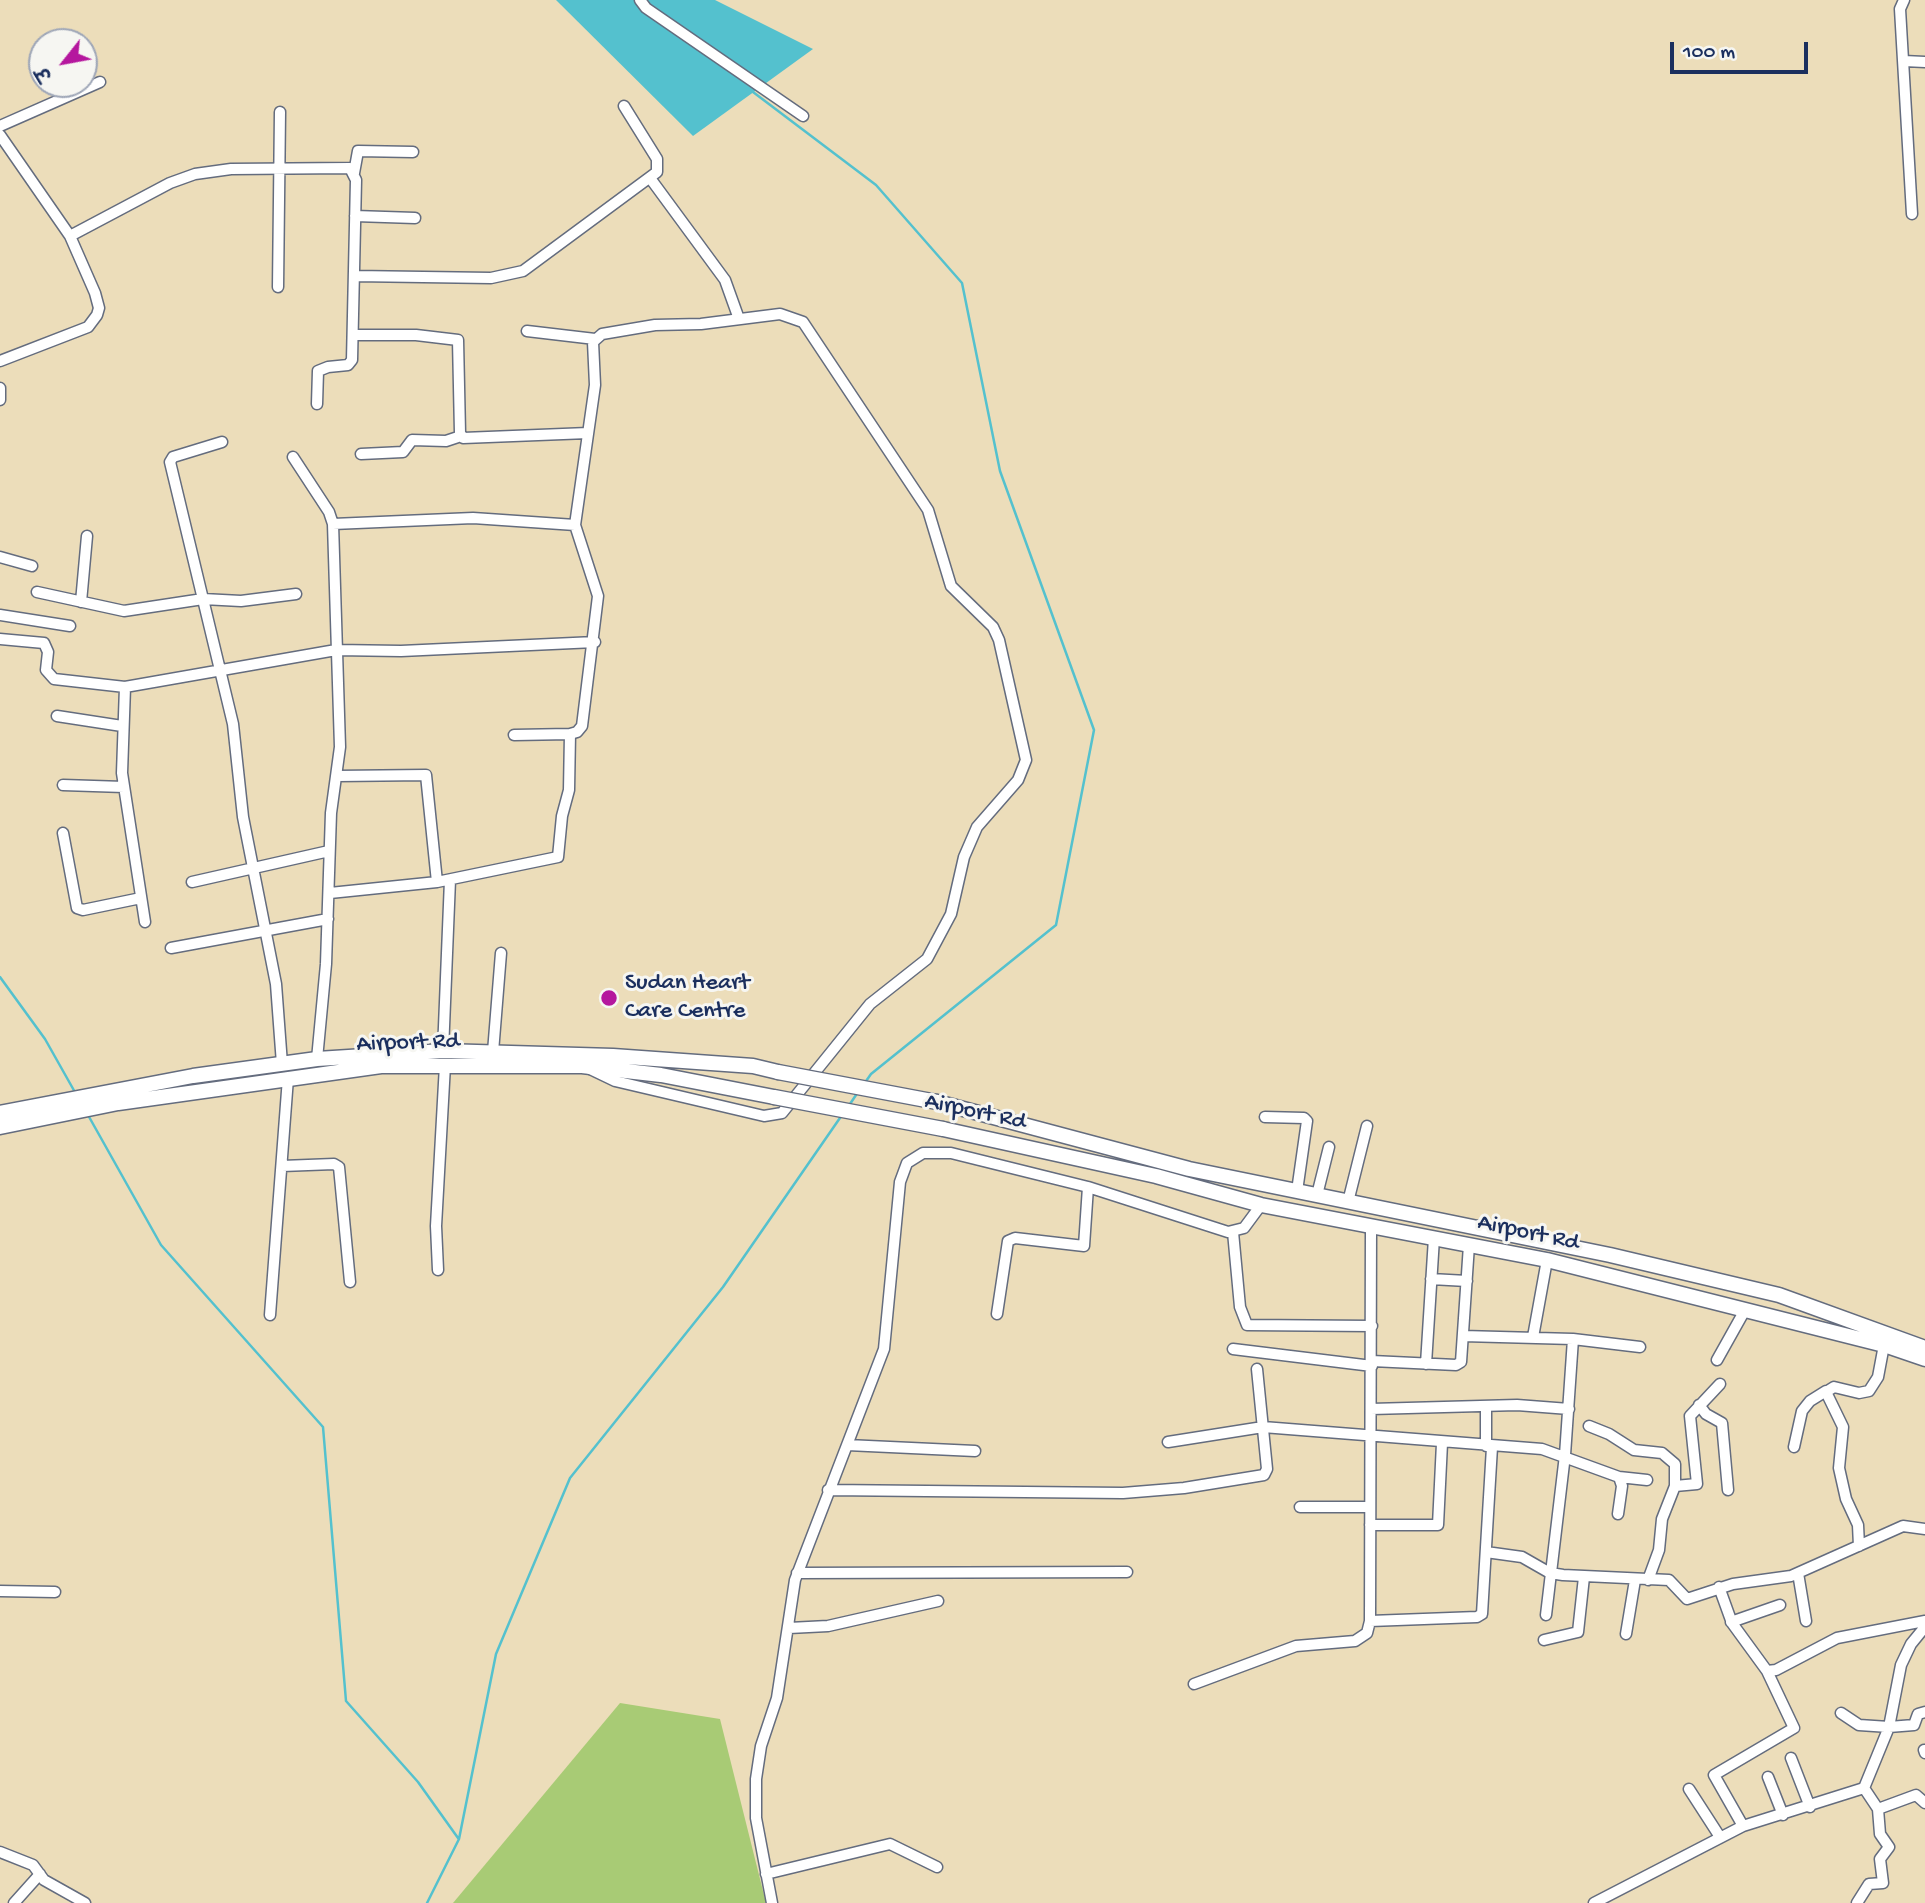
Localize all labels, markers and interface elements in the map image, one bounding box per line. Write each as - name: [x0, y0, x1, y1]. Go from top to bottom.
- north arrow: [28, 28, 98, 98]
- scale bar: [1673, 28, 1811, 72]
- text: 100 m: [1683, 41, 1735, 66]
- text: उ: [33, 62, 59, 84]
- place label: Sudan Heart Care Centre: [625, 970, 750, 1026]
- marker: Sudan Heart Care Centre: [599, 988, 619, 1008]
- street label: Airport Rd: [356, 1028, 460, 1060]
- street label: Airport Rd: [922, 1088, 1028, 1138]
- street label: Airport Rd: [1475, 1209, 1581, 1259]

